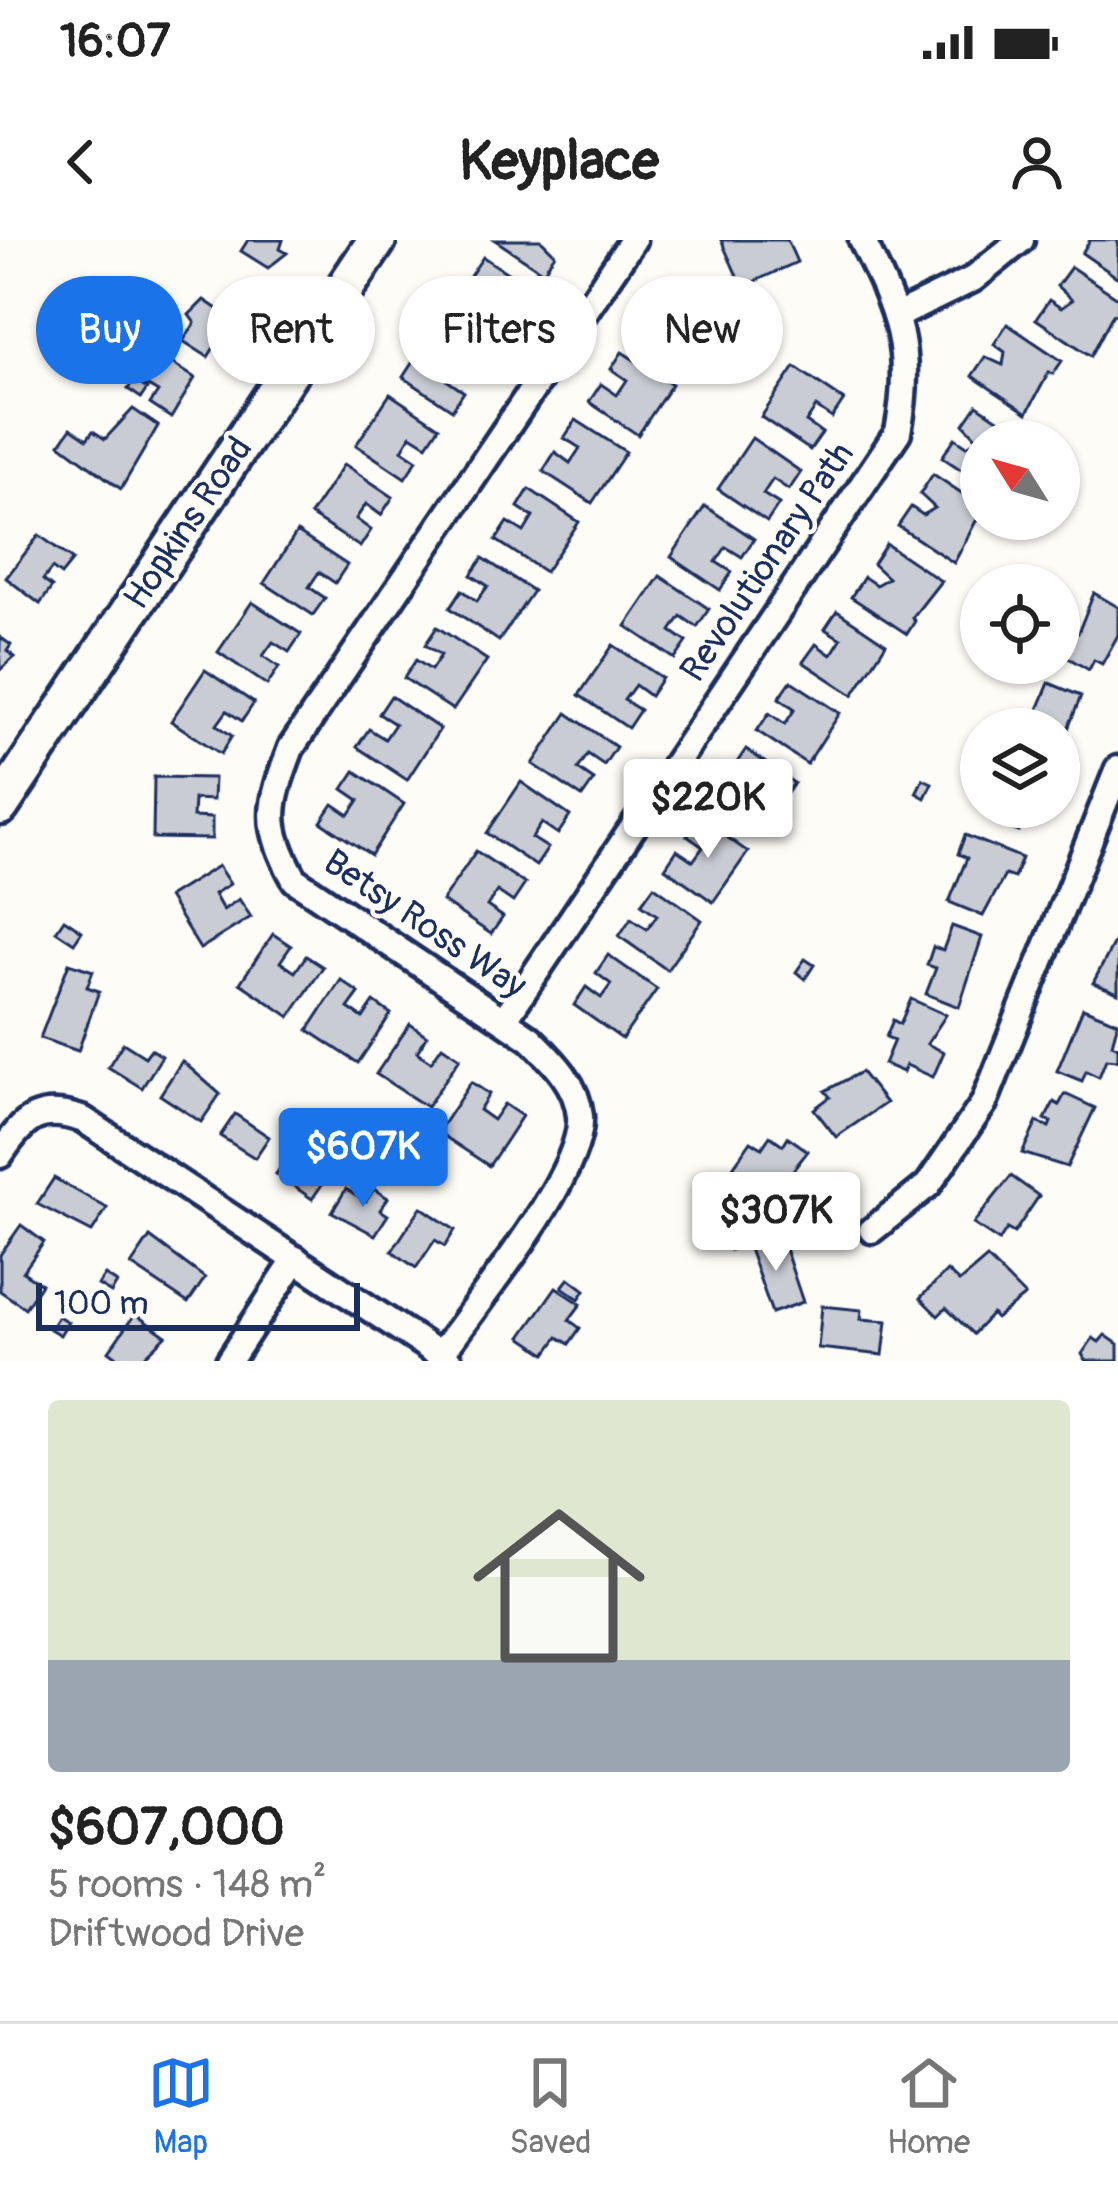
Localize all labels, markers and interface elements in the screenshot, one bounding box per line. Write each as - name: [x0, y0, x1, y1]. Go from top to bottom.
- text: 16:07: [60, 14, 170, 70]
- text: Keyplace: [459, 128, 659, 196]
- icon: back: [48, 129, 114, 195]
- icon: person: [1004, 129, 1070, 195]
- chip: Buy: [36, 276, 183, 384]
- chip: Rent: [207, 276, 375, 384]
- chip: Filters: [399, 276, 597, 384]
- chip: New: [621, 276, 783, 384]
- north arrow: [960, 420, 1080, 540]
- map controls: [960, 420, 1080, 828]
- street label: Hopkins Road: [114, 428, 262, 618]
- street label: Revolutionary Path: [670, 434, 864, 690]
- button: locate: [960, 564, 1080, 684]
- button: layers: [960, 708, 1080, 828]
- pin: $220K: [624, 759, 792, 861]
- text: $220K: [651, 773, 765, 822]
- street label: Betsy Ross Way: [315, 840, 535, 1008]
- pin: $607K: [279, 1108, 447, 1210]
- text: $607K: [306, 1122, 420, 1171]
- pin: $307K: [692, 1172, 860, 1274]
- text: $307K: [719, 1186, 833, 1235]
- scale bar: [36, 1277, 360, 1330]
- text: 100 m: [54, 1283, 148, 1324]
- icon: home: [451, 1478, 667, 1694]
- text: $607,000: [48, 1796, 285, 1860]
- text: 5 rooms · 148 m²: [48, 1860, 326, 1909]
- text: Driftwood Drive: [48, 1909, 304, 1958]
- tab: Map: [148, 2050, 214, 2163]
- tab: Saved: [509, 2050, 591, 2163]
- tab: Home: [887, 2050, 970, 2163]

